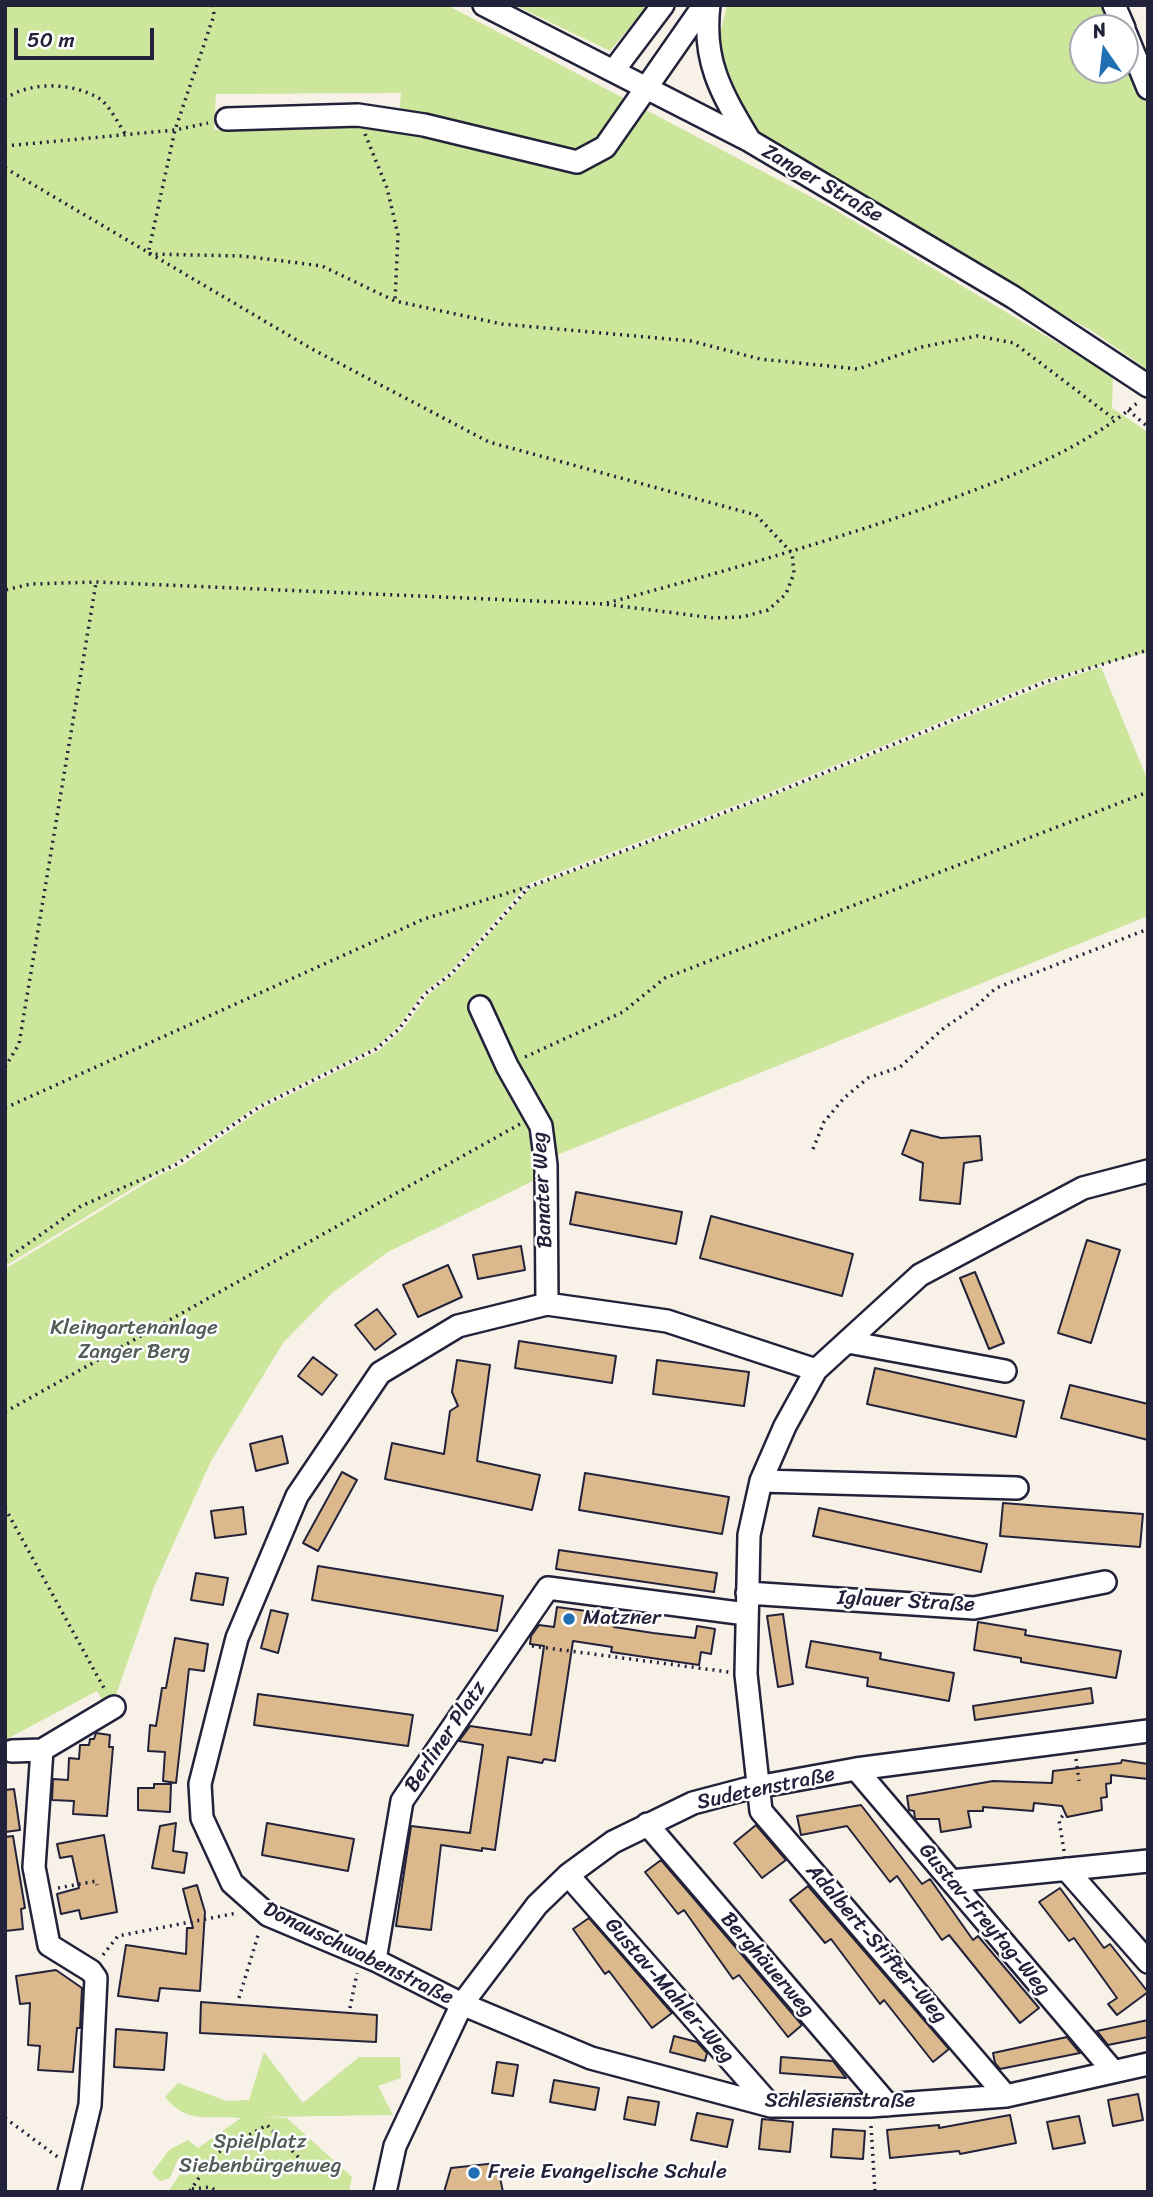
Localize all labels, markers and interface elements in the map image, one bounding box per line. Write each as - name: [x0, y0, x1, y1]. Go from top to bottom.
- text: N: [1089, 12, 1110, 48]
- scale bar: [18, 14, 158, 58]
- north arrow: [1069, 14, 1139, 84]
- text: 50 m: [27, 21, 75, 59]
- street label: Zanger Straße: [757, 139, 887, 229]
- street label: Banater Weg: [527, 1131, 559, 1249]
- park label: Kleingartenanlage Zanger Berg: [50, 1316, 218, 1366]
- street label: Iglauer Straße: [837, 1586, 975, 1618]
- place label: Matzner: [583, 1606, 661, 1632]
- marker: Matzner: [561, 1611, 577, 1627]
- street label: Berliner Platz: [400, 1677, 492, 1797]
- street label: Sudetenstraße: [695, 1762, 837, 1816]
- street label: Gustav-Freytag-Weg: [913, 1839, 1055, 2001]
- street label: Adalbert-Stifter-Weg: [800, 1859, 952, 2029]
- street label: Donauschwabenstraße: [259, 1897, 457, 2011]
- street label: Berghäuerweg: [715, 1907, 819, 2023]
- street label: Gustav-Mahler-Weg: [599, 1913, 739, 2069]
- street label: Schlesienstraße: [765, 2089, 915, 2115]
- park label: Spielplatz Siebenbürgenweg: [179, 2130, 341, 2180]
- place label: Freie Evangelische Schule: [488, 2160, 727, 2186]
- marker: Freie Evangelische Schule: [466, 2165, 482, 2181]

